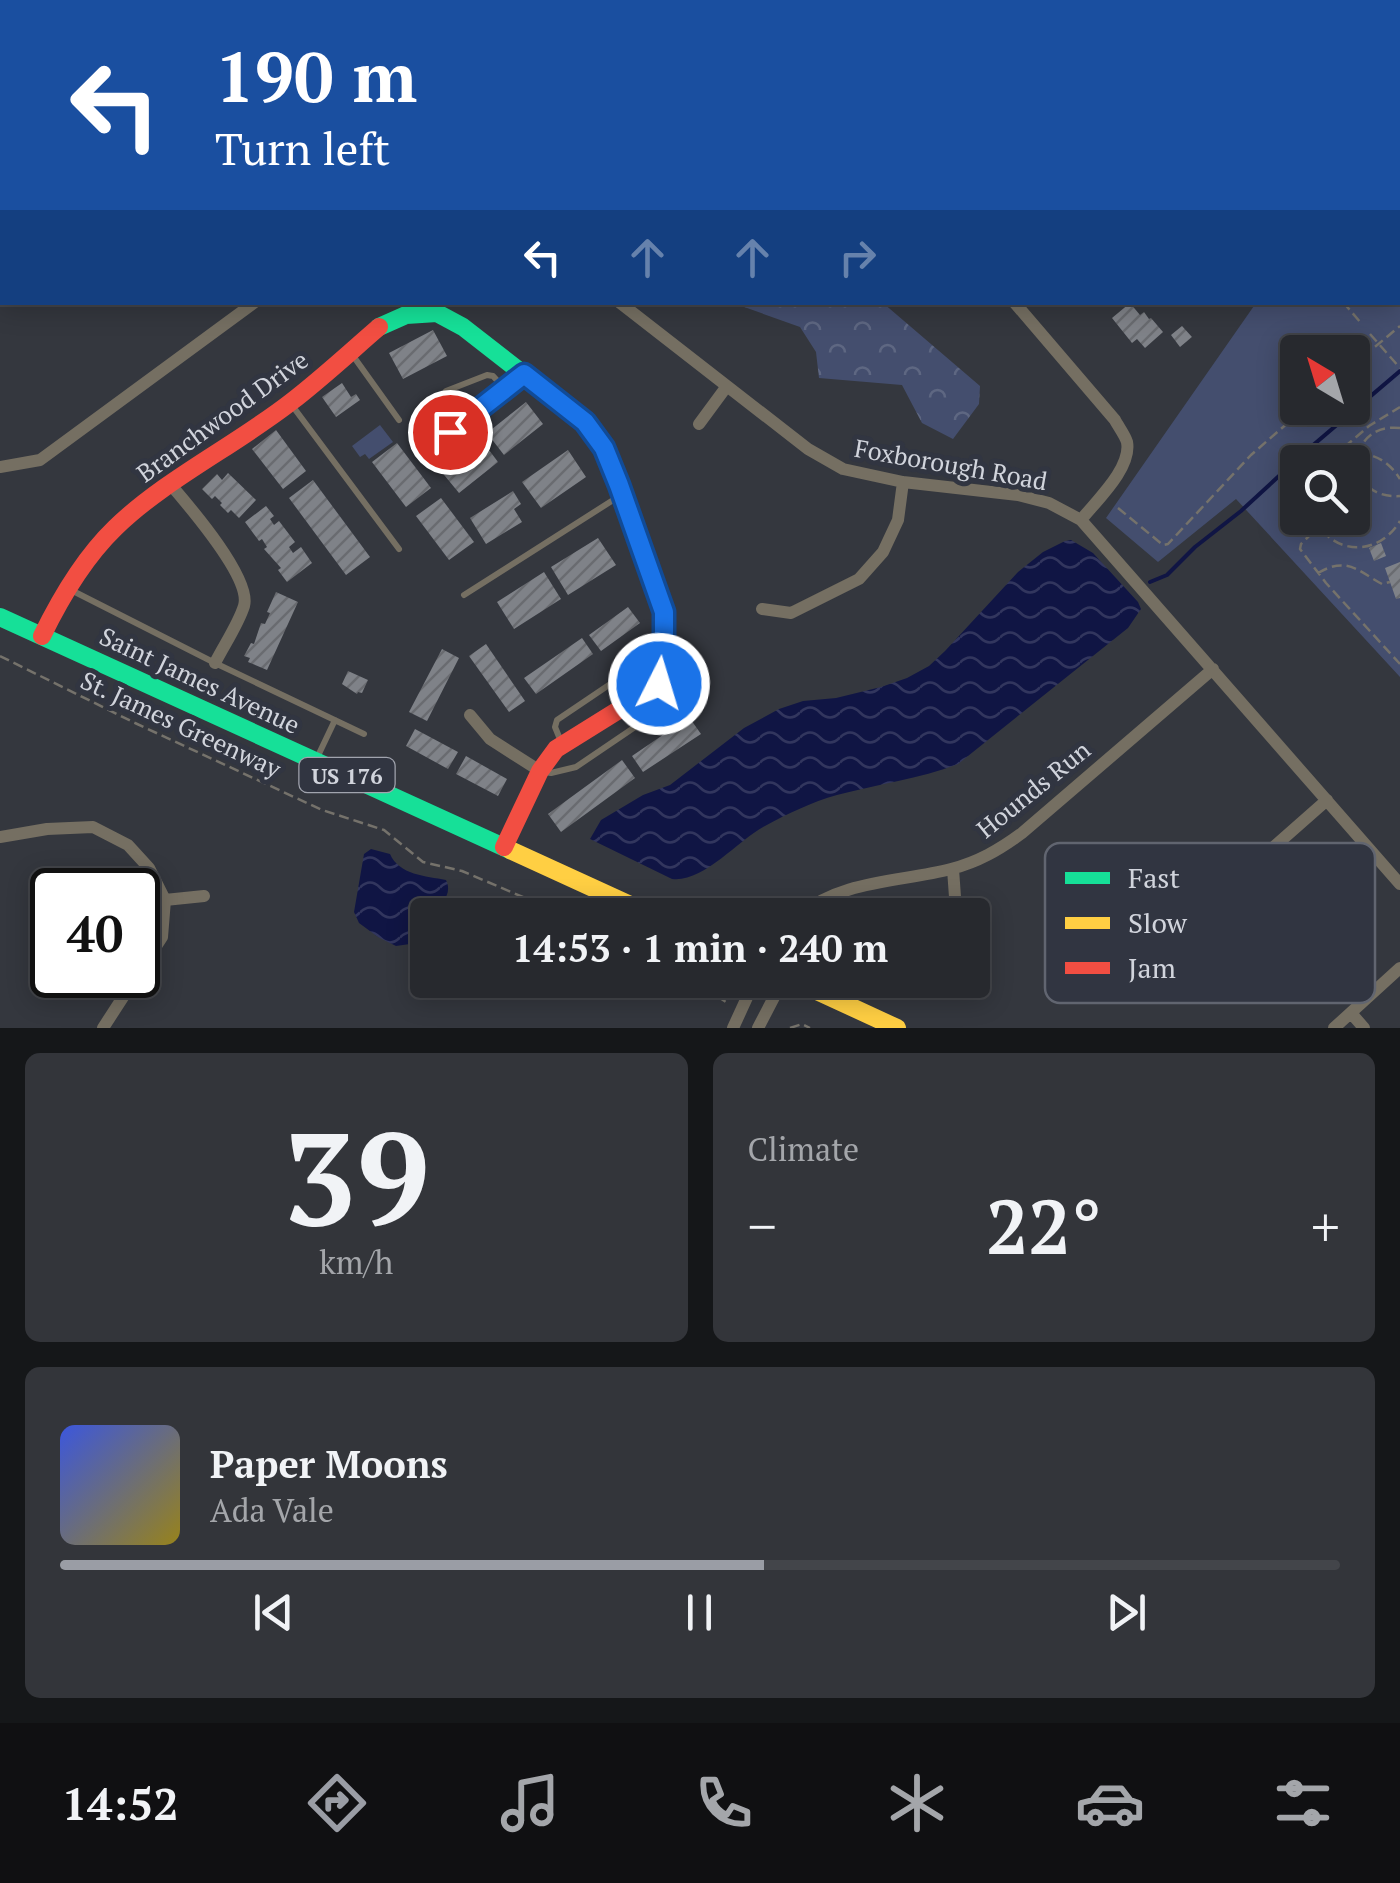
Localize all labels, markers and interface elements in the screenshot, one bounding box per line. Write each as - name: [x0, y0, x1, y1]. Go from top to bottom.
- text: 190 m: [215, 29, 417, 122]
- icon: left: [50, 40, 180, 170]
- text: Turn left: [215, 118, 390, 178]
- icon: left: [515, 230, 570, 285]
- icon: ahead: [620, 230, 675, 285]
- icon: ahead: [725, 230, 780, 285]
- icon: right: [830, 230, 885, 285]
- north arrow: [1280, 335, 1370, 425]
- map controls: [1280, 335, 1370, 535]
- street label: Branchwood Drive: [130, 343, 314, 489]
- pin: [408, 390, 493, 475]
- icon: arrive: [423, 405, 478, 460]
- street label: Foxborough Road: [852, 431, 1050, 497]
- button: search: [1280, 445, 1370, 535]
- street label: Saint James Avenue: [95, 619, 305, 741]
- position arrow: [607, 632, 711, 736]
- street label: St. James Greenway: [76, 663, 287, 785]
- street label: Hounds Run: [969, 733, 1097, 845]
- road number: US 176: [300, 758, 394, 792]
- legend: [1045, 843, 1375, 1003]
- text: Fast: [1128, 859, 1180, 896]
- speed limit sign: 40: [30, 868, 160, 998]
- text: Slow: [1128, 904, 1188, 941]
- text: 14:53 · 1 min · 240 m: [512, 923, 888, 973]
- text: Jam: [1128, 949, 1176, 986]
- text: 39: [283, 1090, 430, 1262]
- text: Climate: [748, 1128, 859, 1170]
- text: 22°: [986, 1176, 1102, 1275]
- text: −: [748, 1189, 777, 1262]
- text: +: [1311, 1189, 1340, 1262]
- text: km/h: [319, 1241, 393, 1283]
- text: Paper Moons: [210, 1439, 448, 1489]
- text: Ada Vale: [210, 1489, 334, 1531]
- icon: previous: [246, 1585, 301, 1640]
- icon: pause: [672, 1585, 727, 1640]
- icon: next: [1099, 1585, 1154, 1640]
- icon: directions: [302, 1768, 372, 1838]
- icon: music: [495, 1768, 565, 1838]
- icon: phone: [689, 1768, 759, 1838]
- icon: climate: [882, 1768, 952, 1838]
- icon: car: [1075, 1768, 1145, 1838]
- icon: filters: [1268, 1768, 1338, 1838]
- text: 14:52: [62, 1773, 179, 1833]

